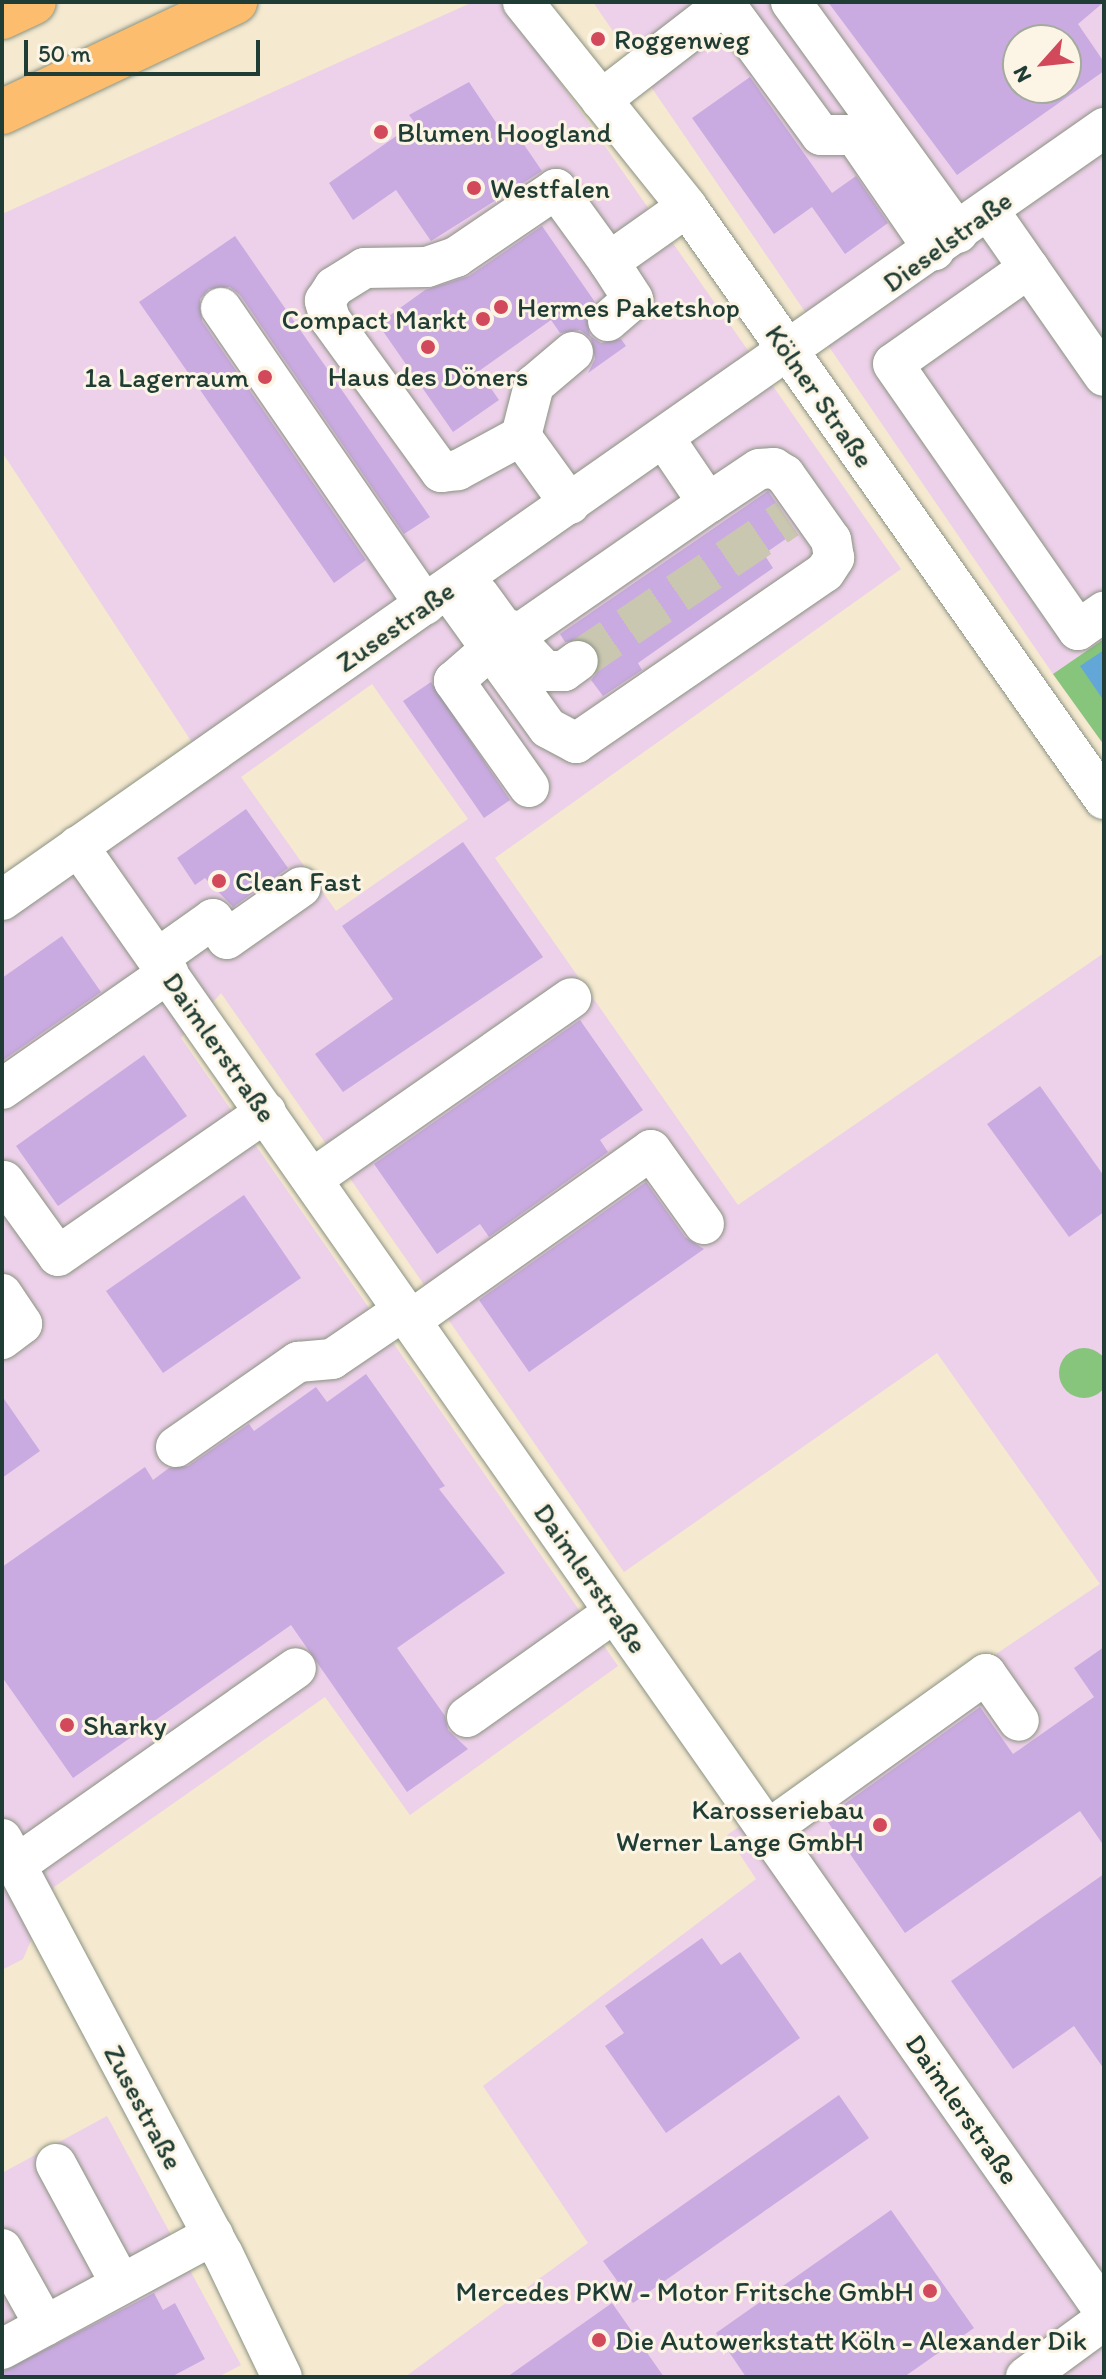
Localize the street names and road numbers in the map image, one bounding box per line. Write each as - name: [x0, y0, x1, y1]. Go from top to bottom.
- street label: Dieselstraße: [876, 183, 1018, 299]
- street label: Kölner Straße: [758, 318, 882, 474]
- street label: Zusestraße: [330, 573, 460, 679]
- street label: Daimlerstraße: [156, 965, 284, 1129]
- street label: Daimlerstraße: [527, 1496, 655, 1660]
- street label: Daimlerstraße: [899, 2027, 1027, 2191]
- street label: Zusestraße: [97, 2039, 191, 2175]

